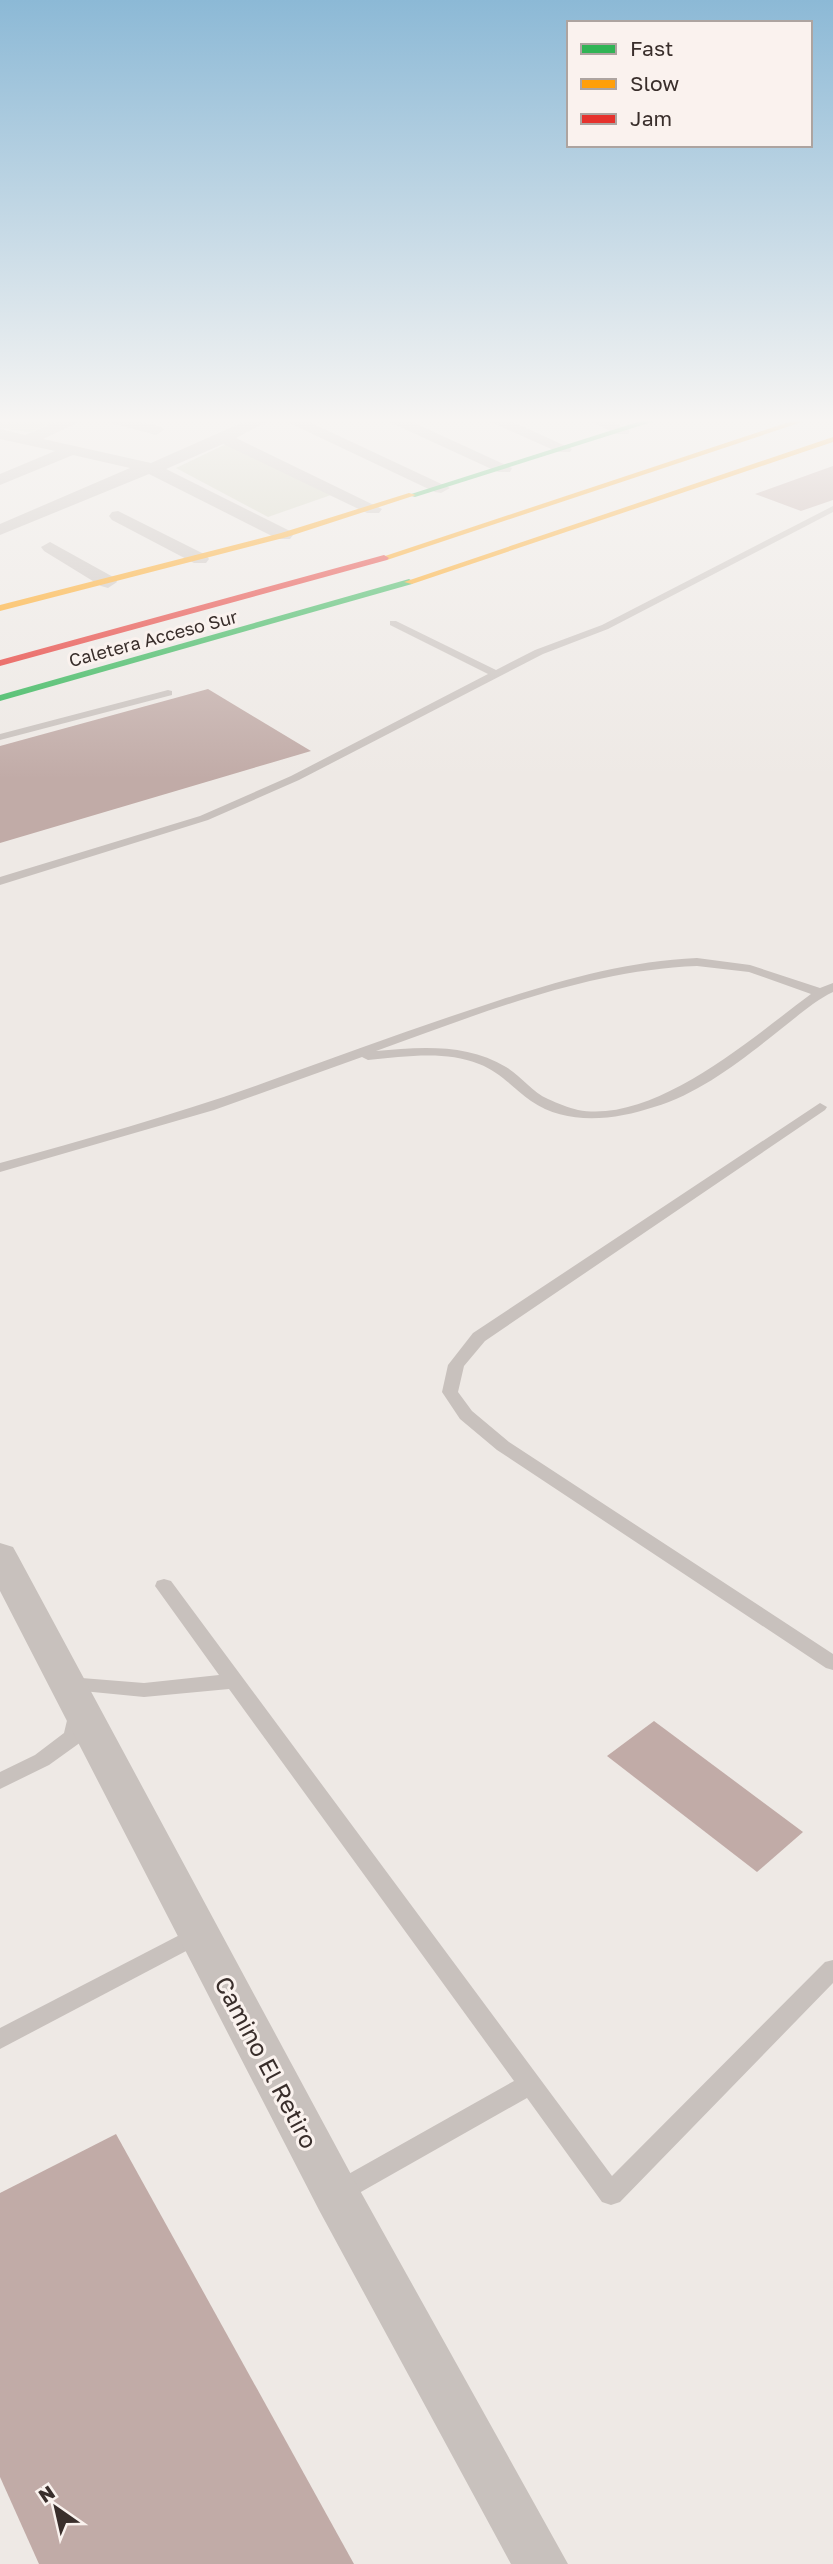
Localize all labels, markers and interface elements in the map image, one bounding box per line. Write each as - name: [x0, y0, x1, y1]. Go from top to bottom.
- legend: [567, 21, 812, 147]
- text: Fast: [630, 35, 673, 61]
- text: Slow: [630, 70, 679, 96]
- text: Jam: [630, 105, 672, 131]
- street label: Caletera Acceso Sur: [66, 605, 240, 671]
- street label: Camino El Retiro: [209, 1971, 325, 2153]
- north arrow: [21, 2473, 91, 2543]
- text: N: [34, 2480, 59, 2507]

